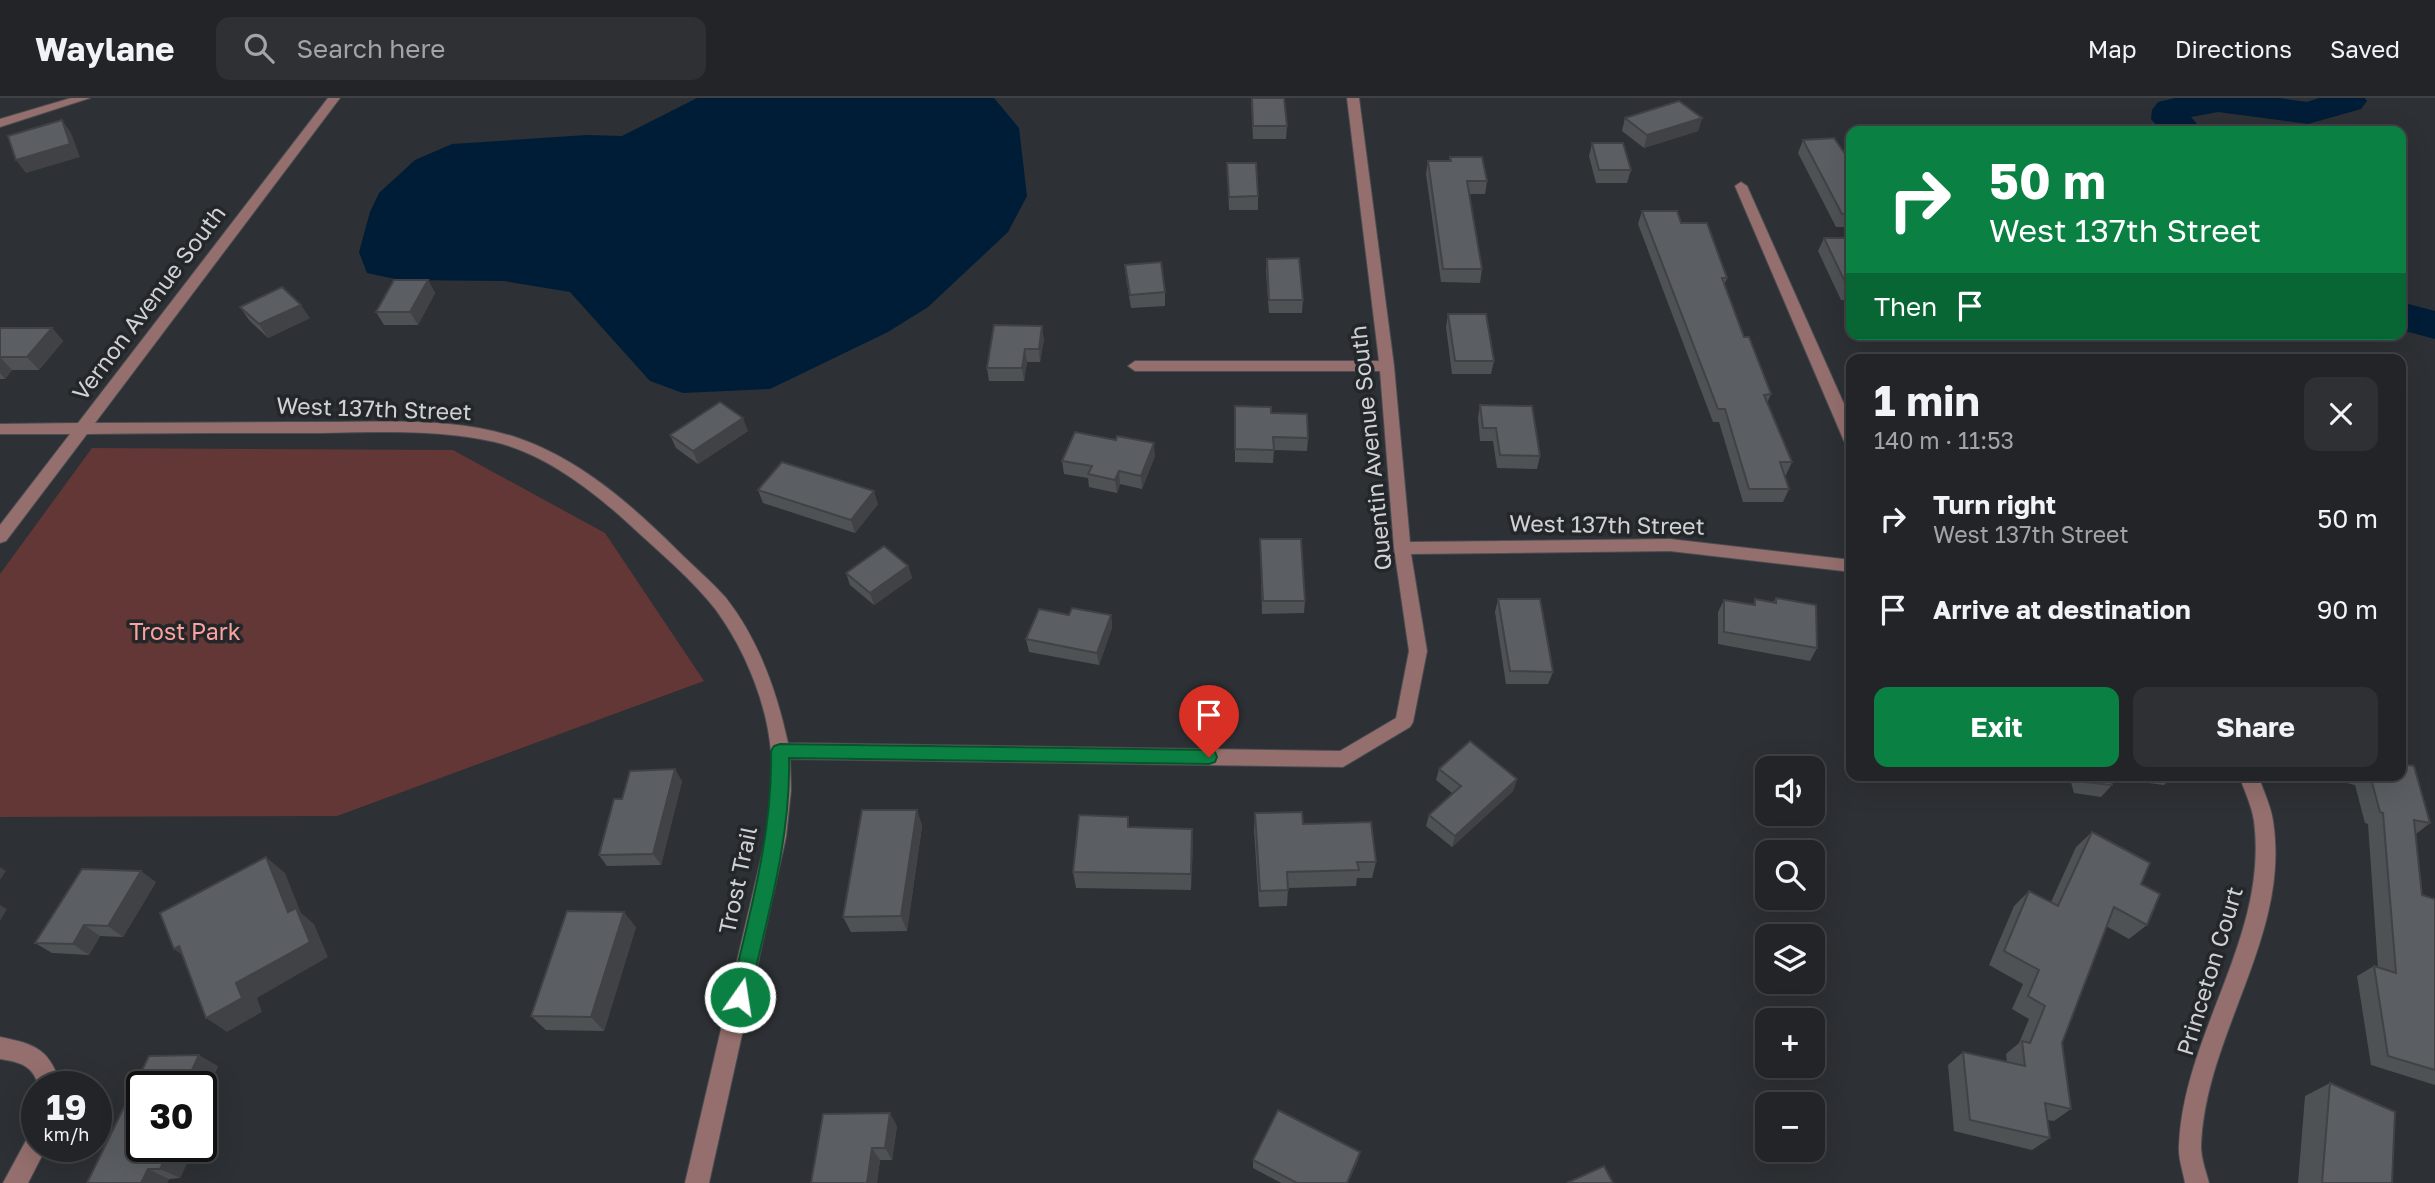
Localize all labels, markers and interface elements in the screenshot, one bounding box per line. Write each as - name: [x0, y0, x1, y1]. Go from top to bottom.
- search box: [216, 17, 706, 80]
- text: Waylane: [35, 29, 174, 68]
- icon: search: [240, 29, 278, 67]
- text: Search here: [296, 33, 445, 64]
- text: Map: [2088, 34, 2137, 63]
- text: Directions: [2175, 34, 2292, 63]
- text: Saved: [2330, 34, 2400, 63]
- text: 50 m: [1989, 151, 2106, 210]
- icon: right: [1874, 154, 1965, 245]
- street label: Vernon Avenue South: [66, 199, 231, 405]
- text: West 137th Street: [1989, 211, 2261, 249]
- icon: arrive: [1951, 287, 1989, 325]
- text: Then: [1874, 291, 1937, 322]
- street label: Quentin Avenue South: [1343, 324, 1397, 572]
- text: 1 min: [1874, 375, 1980, 425]
- button: close: [2304, 377, 2378, 451]
- street label: West 137th Street: [276, 391, 472, 425]
- text: 140 m · 11:53: [1874, 426, 2014, 454]
- text: Turn right: [1933, 489, 2056, 520]
- icon: right: [1874, 500, 1912, 538]
- text: 50 m: [2317, 503, 2378, 534]
- street label: West 137th Street: [1509, 508, 1705, 540]
- text: West 137th Street: [1933, 520, 2129, 548]
- icon: arrive: [1874, 591, 1912, 629]
- text: Arrive at destination: [1933, 594, 2191, 625]
- text: 90 m: [2317, 594, 2378, 625]
- park label: Trost Park: [129, 617, 241, 645]
- pin: [1179, 685, 1239, 757]
- button: Exit: [1874, 687, 2119, 767]
- button: Share: [2133, 687, 2378, 767]
- icon: arrive: [1190, 696, 1228, 734]
- map controls: [1755, 756, 1825, 1162]
- button: sound: [1755, 756, 1825, 826]
- street label: Trost Trail: [712, 823, 762, 936]
- button: search: [1755, 840, 1825, 910]
- street label: Princeton Court: [2170, 883, 2248, 1059]
- button: layers: [1755, 924, 1825, 994]
- position arrow: [703, 960, 777, 1034]
- button: +: [1755, 1008, 1825, 1078]
- speed limit sign: 30: [126, 1071, 217, 1162]
- text: 19: [46, 1086, 87, 1128]
- button: −: [1755, 1092, 1825, 1162]
- text: km/h: [44, 1123, 89, 1145]

